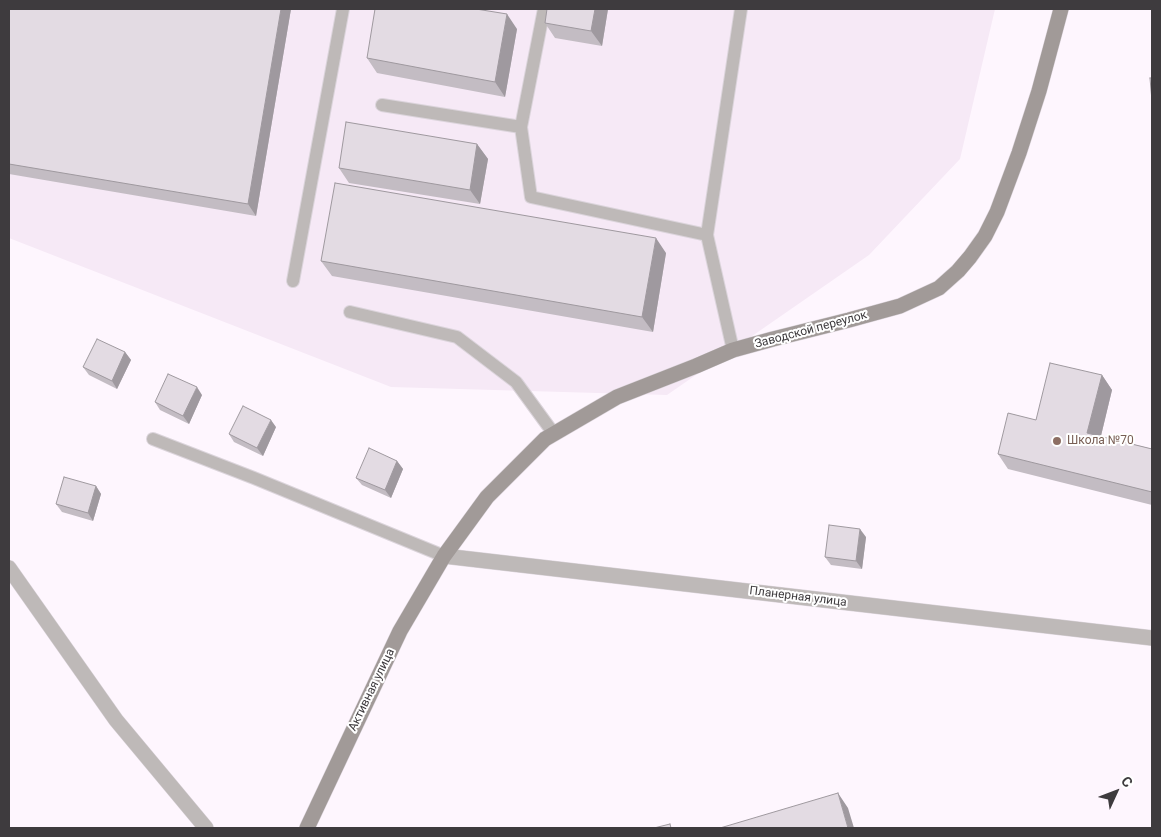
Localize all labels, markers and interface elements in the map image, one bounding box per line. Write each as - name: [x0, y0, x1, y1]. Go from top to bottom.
- street label: Заводской переулок: [753, 308, 869, 352]
- place label: Школа №70: [1067, 434, 1134, 448]
- marker: Школа №70: [1051, 435, 1063, 447]
- street label: Планерная улица: [748, 584, 848, 610]
- street label: Активная улица: [346, 646, 398, 734]
- north arrow: [1091, 767, 1141, 817]
- text: С: [1118, 773, 1136, 791]

